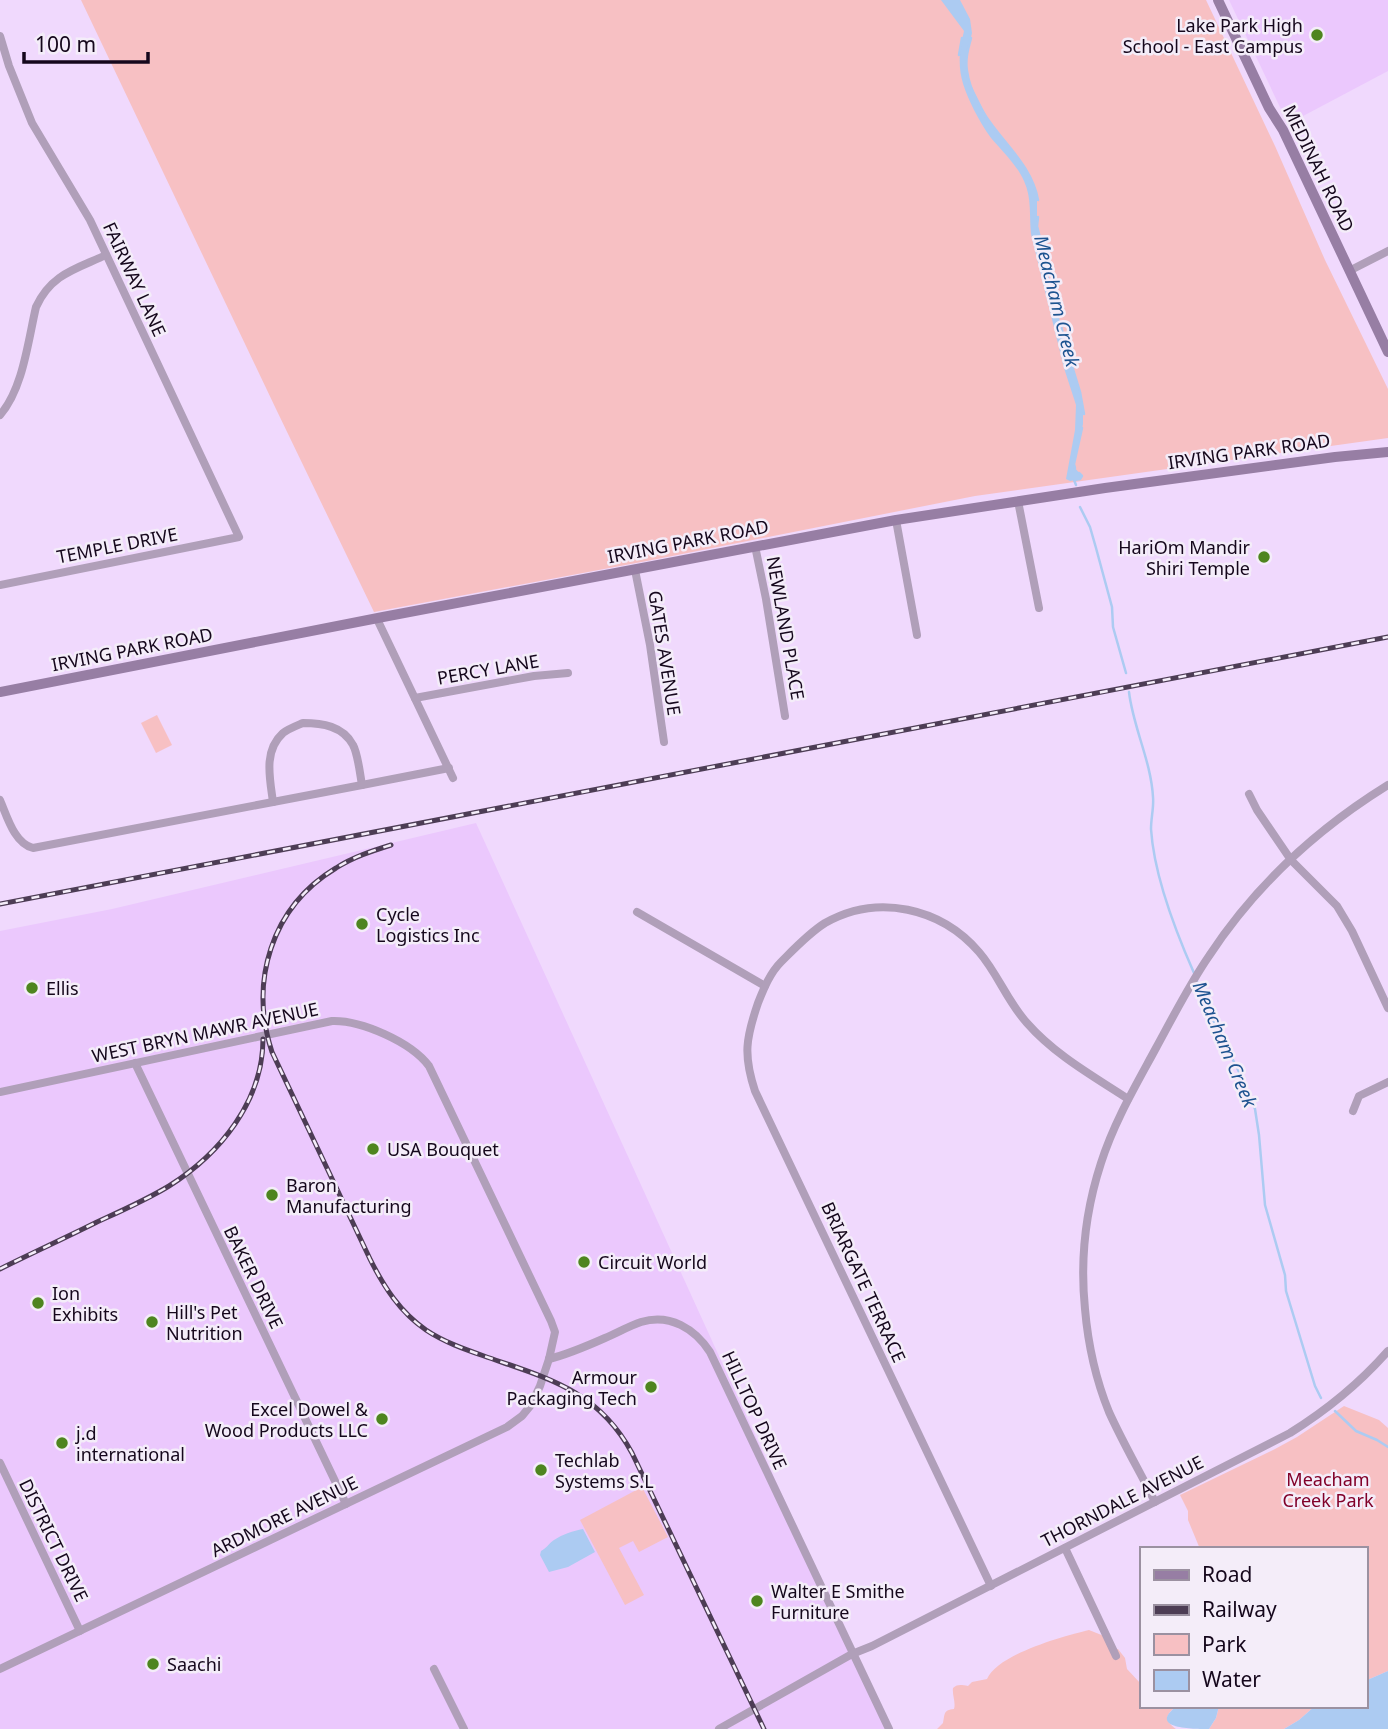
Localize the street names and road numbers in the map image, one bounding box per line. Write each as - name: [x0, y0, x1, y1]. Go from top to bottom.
- street label: MEDINAH ROAD: [1278, 101, 1360, 235]
- street label: FAIRWAY LANE: [98, 218, 172, 340]
- street label: IRVING PARK ROAD: [1166, 428, 1332, 474]
- street label: IRVING PARK ROAD: [605, 514, 771, 568]
- street label: TEMPLE DRIVE: [55, 522, 179, 568]
- street label: NEWLAND PLACE: [762, 554, 810, 702]
- street label: GATES AVENUE: [643, 589, 687, 717]
- street label: IRVING PARK ROAD: [49, 622, 215, 676]
- street label: PERCY LANE: [435, 648, 541, 690]
- street label: WEST BRYN MAWR AVENUE: [90, 996, 320, 1068]
- street label: BRIARGATE TERRACE: [816, 1198, 912, 1366]
- street label: BAKER DRIVE: [219, 1222, 289, 1332]
- street label: HILLTOP DRIVE: [717, 1347, 793, 1473]
- street label: THORNDALE AVENUE: [1037, 1450, 1207, 1552]
- street label: ARDMORE AVENUE: [207, 1470, 361, 1562]
- street label: DISTRICT DRIVE: [14, 1475, 94, 1605]

